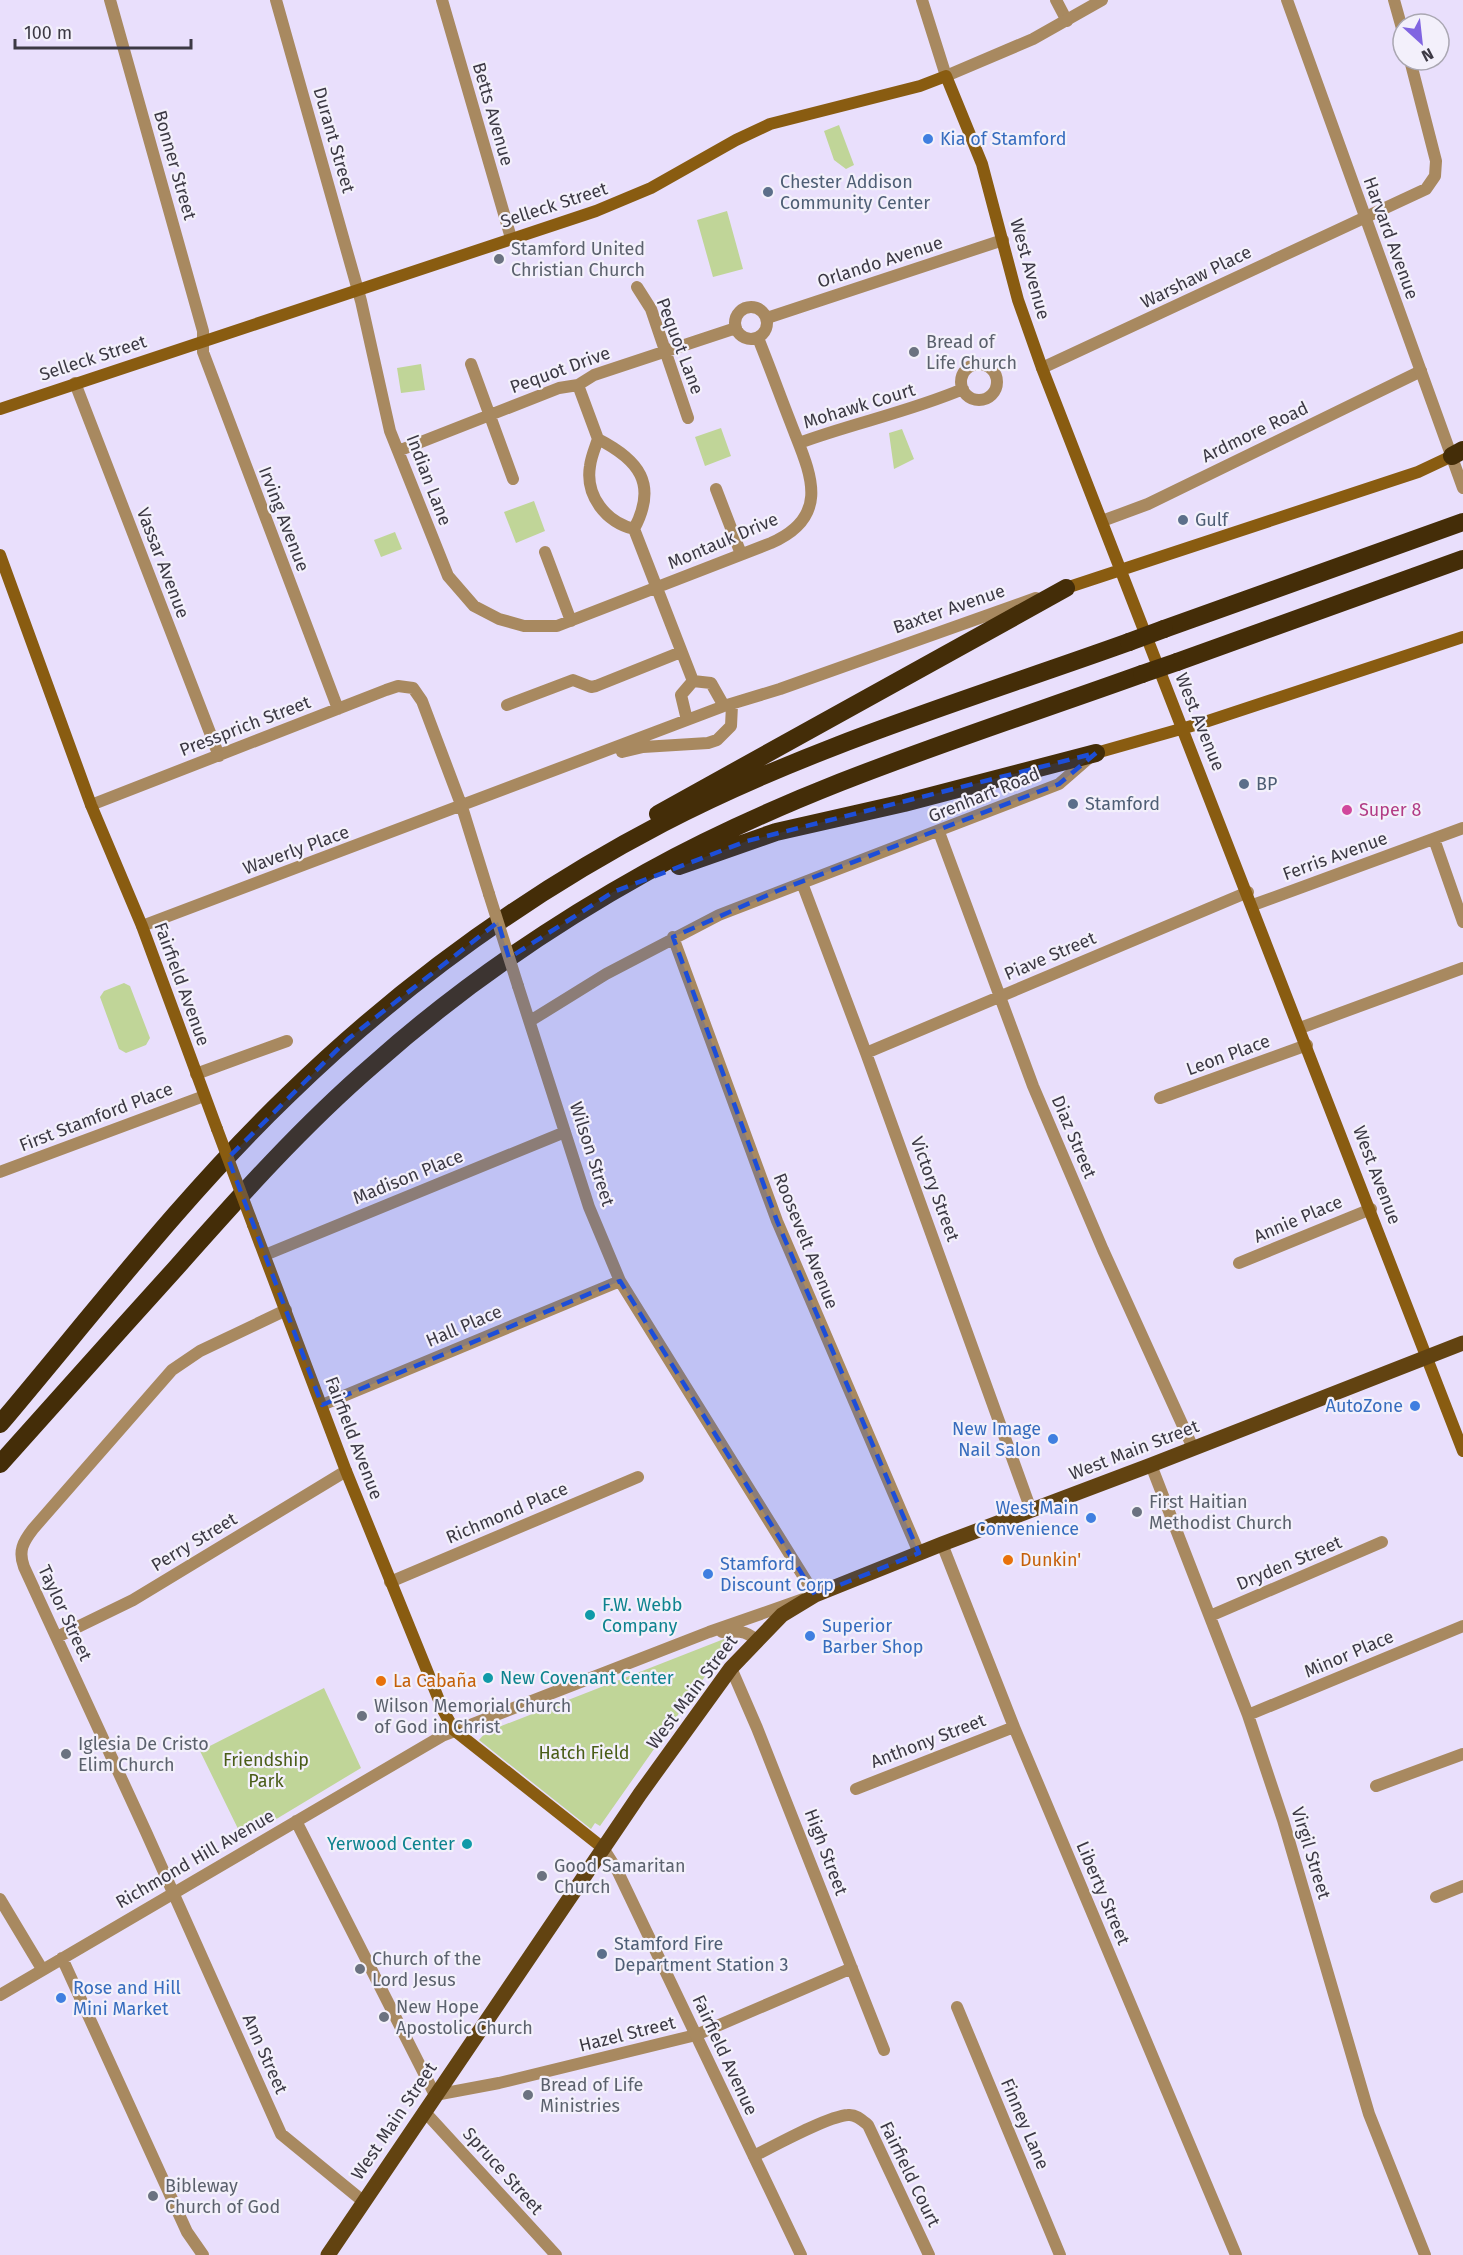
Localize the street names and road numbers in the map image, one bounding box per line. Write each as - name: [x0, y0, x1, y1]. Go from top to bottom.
- street label: Betts Avenue: [468, 60, 518, 168]
- street label: Durant Street: [308, 85, 360, 196]
- street label: Bonner Street: [149, 108, 201, 223]
- street label: Harvard Avenue: [1359, 174, 1423, 302]
- street label: Selleck Street: [498, 177, 611, 233]
- street label: West Avenue: [1005, 216, 1055, 322]
- street label: Orlando Avenue: [814, 231, 946, 293]
- street label: Warshaw Place: [1137, 241, 1255, 313]
- street label: Pequot Lane: [652, 295, 708, 397]
- street label: Selleck Street: [37, 330, 150, 386]
- street label: Pequot Drive: [507, 342, 613, 398]
- street label: Mohawk Court: [800, 378, 918, 433]
- street label: Ardmore Road: [1198, 397, 1312, 467]
- street label: Indian Lane: [402, 431, 456, 529]
- street label: Irving Avenue: [254, 463, 314, 575]
- street label: Vassar Avenue: [132, 505, 194, 621]
- street label: Montauk Drive: [664, 508, 782, 574]
- street label: Baxter Avenue: [890, 580, 1008, 638]
- street label: West Avenue: [1170, 670, 1230, 774]
- street label: Pressprich Street: [176, 691, 314, 761]
- street label: Grenhart Road: [925, 763, 1043, 827]
- street label: Waverly Place: [240, 821, 352, 879]
- street label: Ferris Avenue: [1280, 827, 1390, 885]
- street label: Fairfield Avenue: [149, 919, 215, 1049]
- street label: Piave Street: [1001, 927, 1100, 985]
- street label: Leon Place: [1183, 1030, 1273, 1080]
- street label: First Stamford Place: [16, 1078, 176, 1156]
- street label: Diaz Street: [1047, 1092, 1101, 1182]
- street label: Wilson Street: [565, 1099, 619, 1209]
- street label: West Avenue: [1348, 1123, 1406, 1227]
- street label: Victory Street: [906, 1134, 964, 1245]
- street label: Madison Place: [350, 1145, 466, 1209]
- street label: Roosevelt Avenue: [769, 1170, 843, 1312]
- street label: Annie Place: [1250, 1190, 1346, 1248]
- street label: Hall Place: [423, 1300, 505, 1352]
- street label: Fairfield Avenue: [320, 1373, 388, 1503]
- street label: West Main Street: [1066, 1415, 1202, 1485]
- street label: Richmond Place: [443, 1477, 571, 1549]
- street label: Perry Street: [147, 1508, 241, 1576]
- street label: Dryden Street: [1233, 1531, 1345, 1595]
- street label: Taylor Street: [33, 1562, 97, 1665]
- street label: Minor Place: [1301, 1625, 1397, 1683]
- street label: West Main Street: [642, 1630, 742, 1753]
- street label: Anthony Street: [867, 1709, 989, 1773]
- street label: Virgil Street: [1287, 1804, 1336, 1902]
- street label: Richmond Hill Avenue: [112, 1805, 278, 1913]
- street label: High Street: [799, 1806, 853, 1899]
- street label: Liberty Street: [1071, 1838, 1135, 1949]
- street label: Fairfield Avenue: [688, 1991, 762, 2119]
- street label: Ann Street: [238, 2011, 293, 2098]
- street label: Hazel Street: [577, 2011, 678, 2057]
- street label: West Main Street: [347, 2058, 442, 2184]
- street label: Finney Lane: [996, 2075, 1054, 2173]
- street label: Fairfield Court: [875, 2118, 945, 2231]
- street label: Spruce Street: [458, 2123, 548, 2219]

